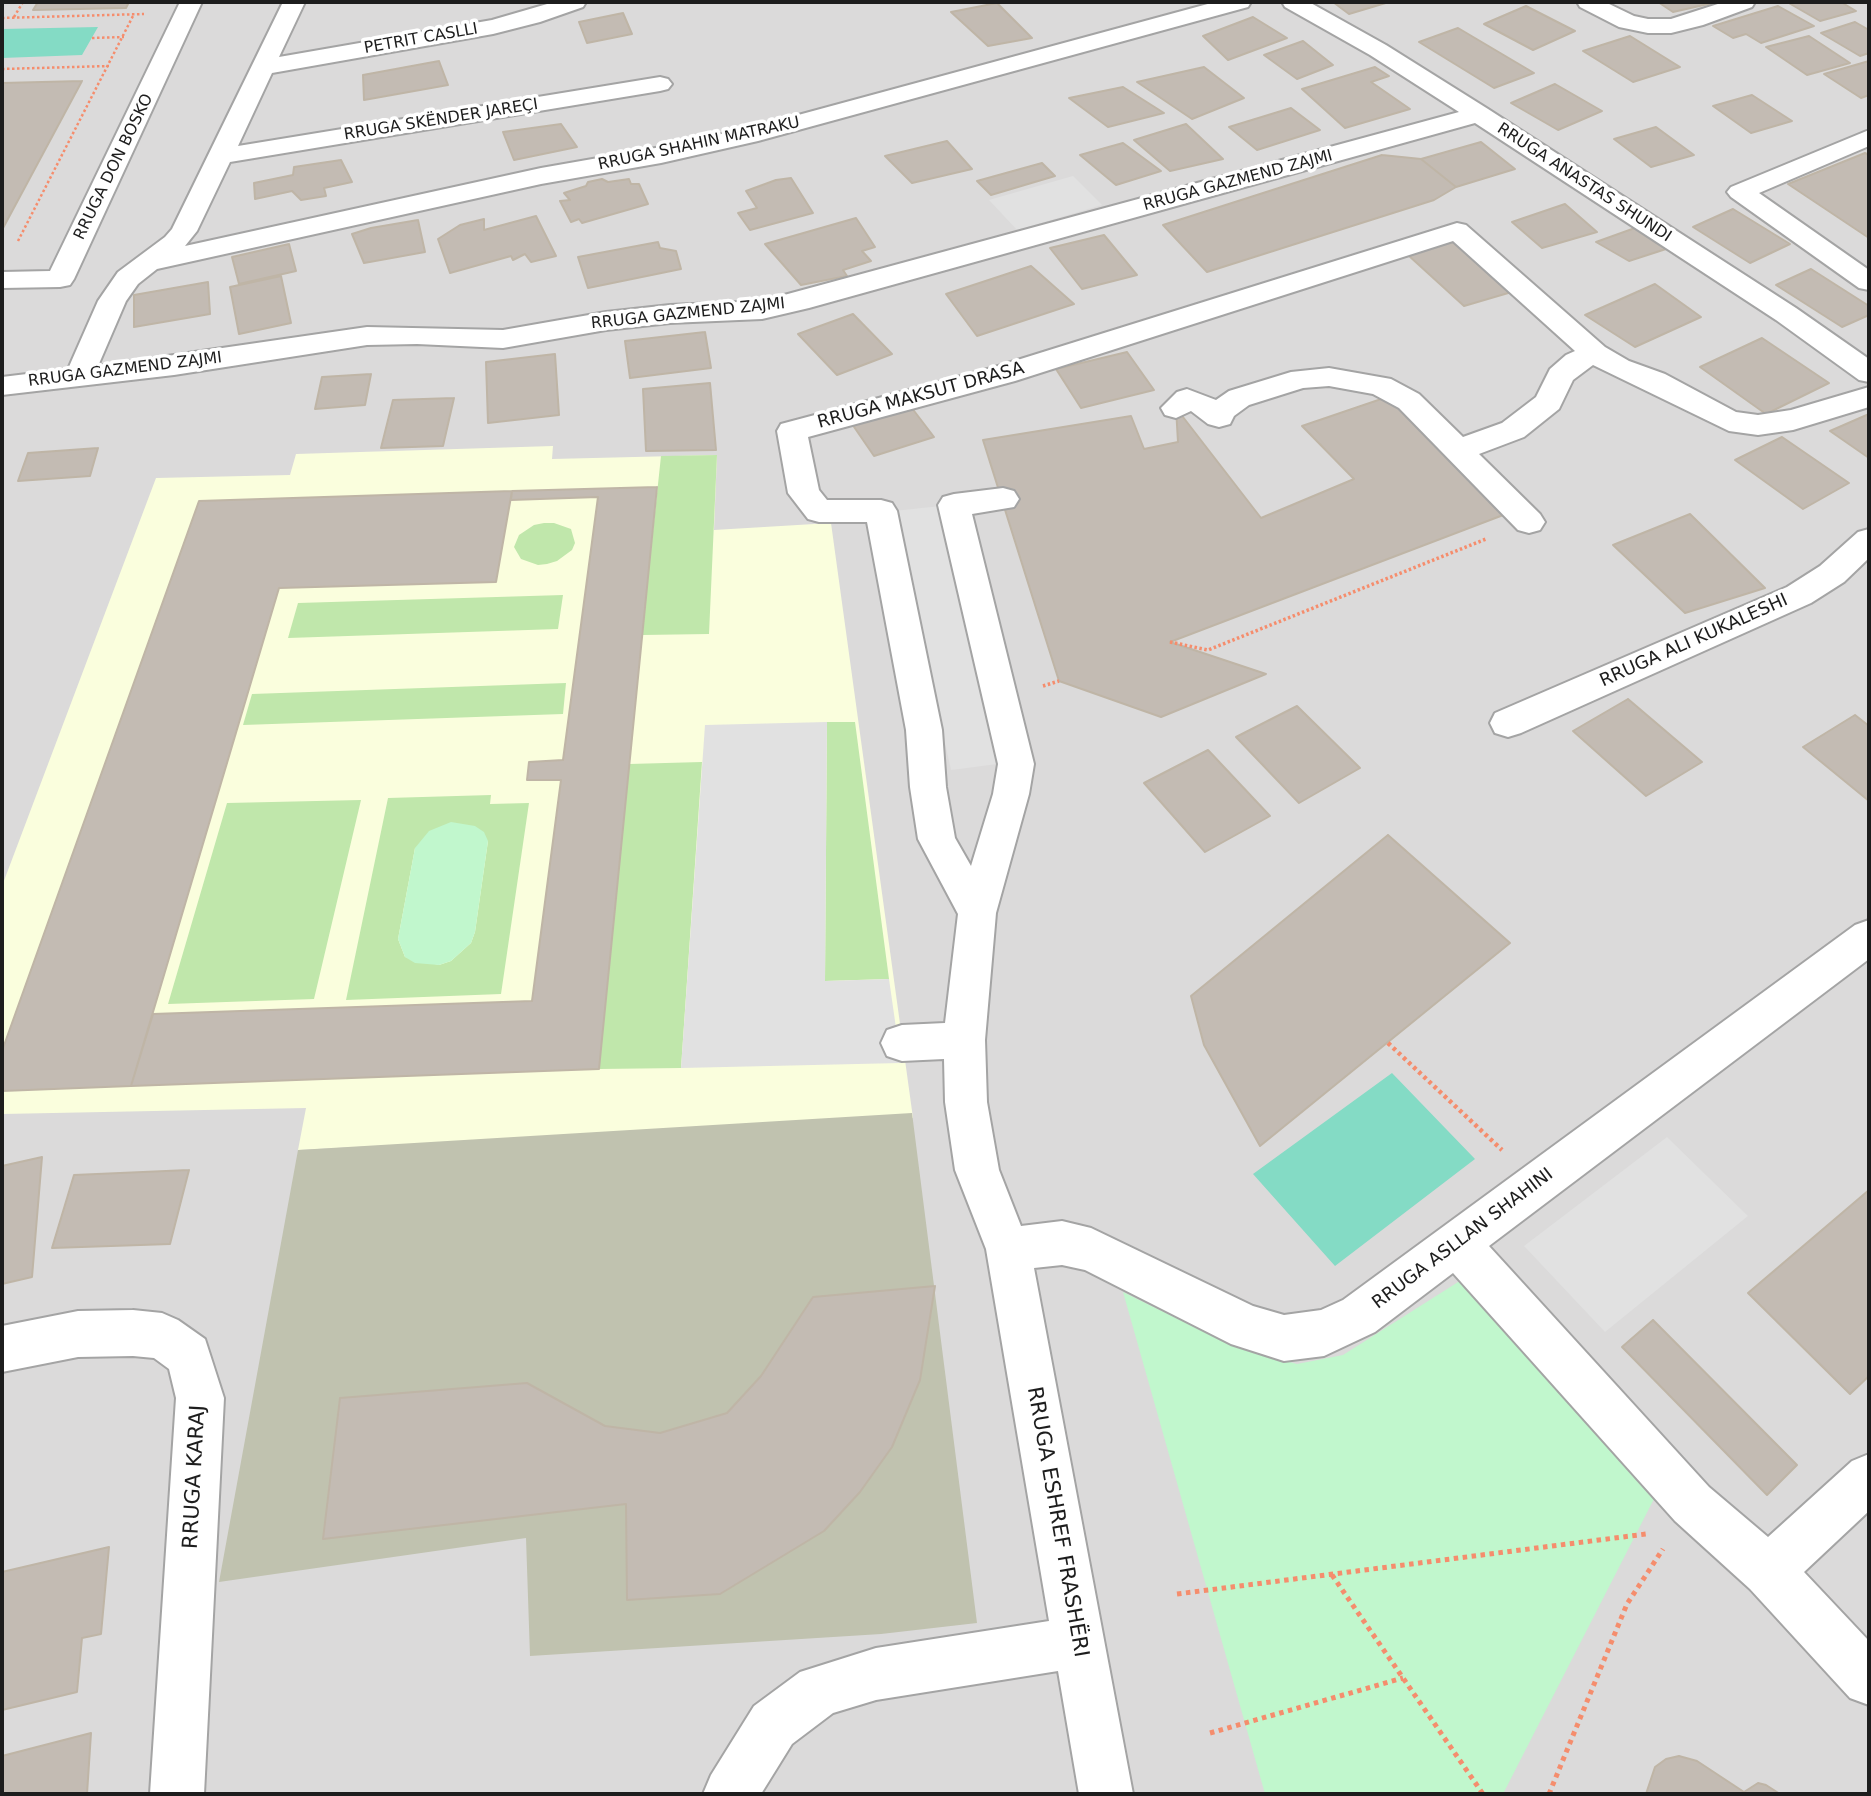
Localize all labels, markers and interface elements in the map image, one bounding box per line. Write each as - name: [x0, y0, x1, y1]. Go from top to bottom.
- street label: PETRIT CASLLI: [363, 20, 479, 58]
- street label: RRUGA DON BOSKO: [70, 91, 158, 243]
- street label: RRUGA SKËNDER JAREÇI: [343, 95, 539, 145]
- street label: RRUGA SHAHIN MATRAKU: [596, 113, 802, 175]
- street label: RRUGA ANASTAS SHUNDI: [1493, 119, 1675, 247]
- street label: RRUGA GAZMEND ZAJMI: [1141, 146, 1335, 216]
- street label: RRUGA GAZMEND ZAJMI: [590, 294, 786, 334]
- street label: RRUGA GAZMEND ZAJMI: [27, 349, 223, 391]
- street label: RRUGA MAKSUT DRASA: [815, 358, 1027, 434]
- street label: RRUGA ALI KUKALESHI: [1597, 590, 1791, 692]
- street label: RRUGA ASLLAN SHAHINI: [1368, 1164, 1558, 1314]
- street label: RRUGA ESHREF FRASHËRI: [1021, 1385, 1093, 1659]
- street label: RRUGA KARAJ: [179, 1404, 211, 1550]

